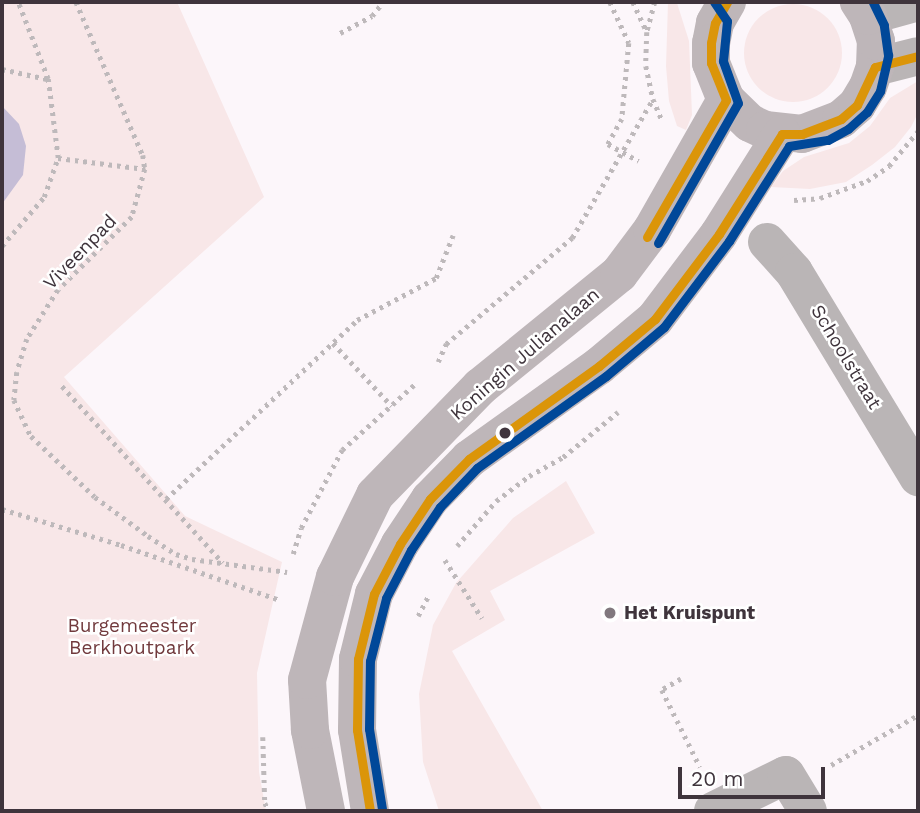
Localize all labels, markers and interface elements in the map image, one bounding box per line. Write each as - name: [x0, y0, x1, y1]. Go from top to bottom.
- street label: Viveenpad: [39, 210, 121, 294]
- street label: Koningin Julianalaan: [446, 283, 604, 425]
- street label: Schoolstraat: [806, 301, 886, 413]
- unlabelled marker: [498, 426, 512, 440]
- place label: Het Kruispunt: [624, 602, 755, 624]
- marker: Het Kruispunt: [602, 605, 618, 621]
- park label: Burgemeester Berkhoutpark: [67, 615, 197, 659]
- scale bar: [682, 754, 829, 798]
- text: 20 m: [691, 766, 743, 791]

